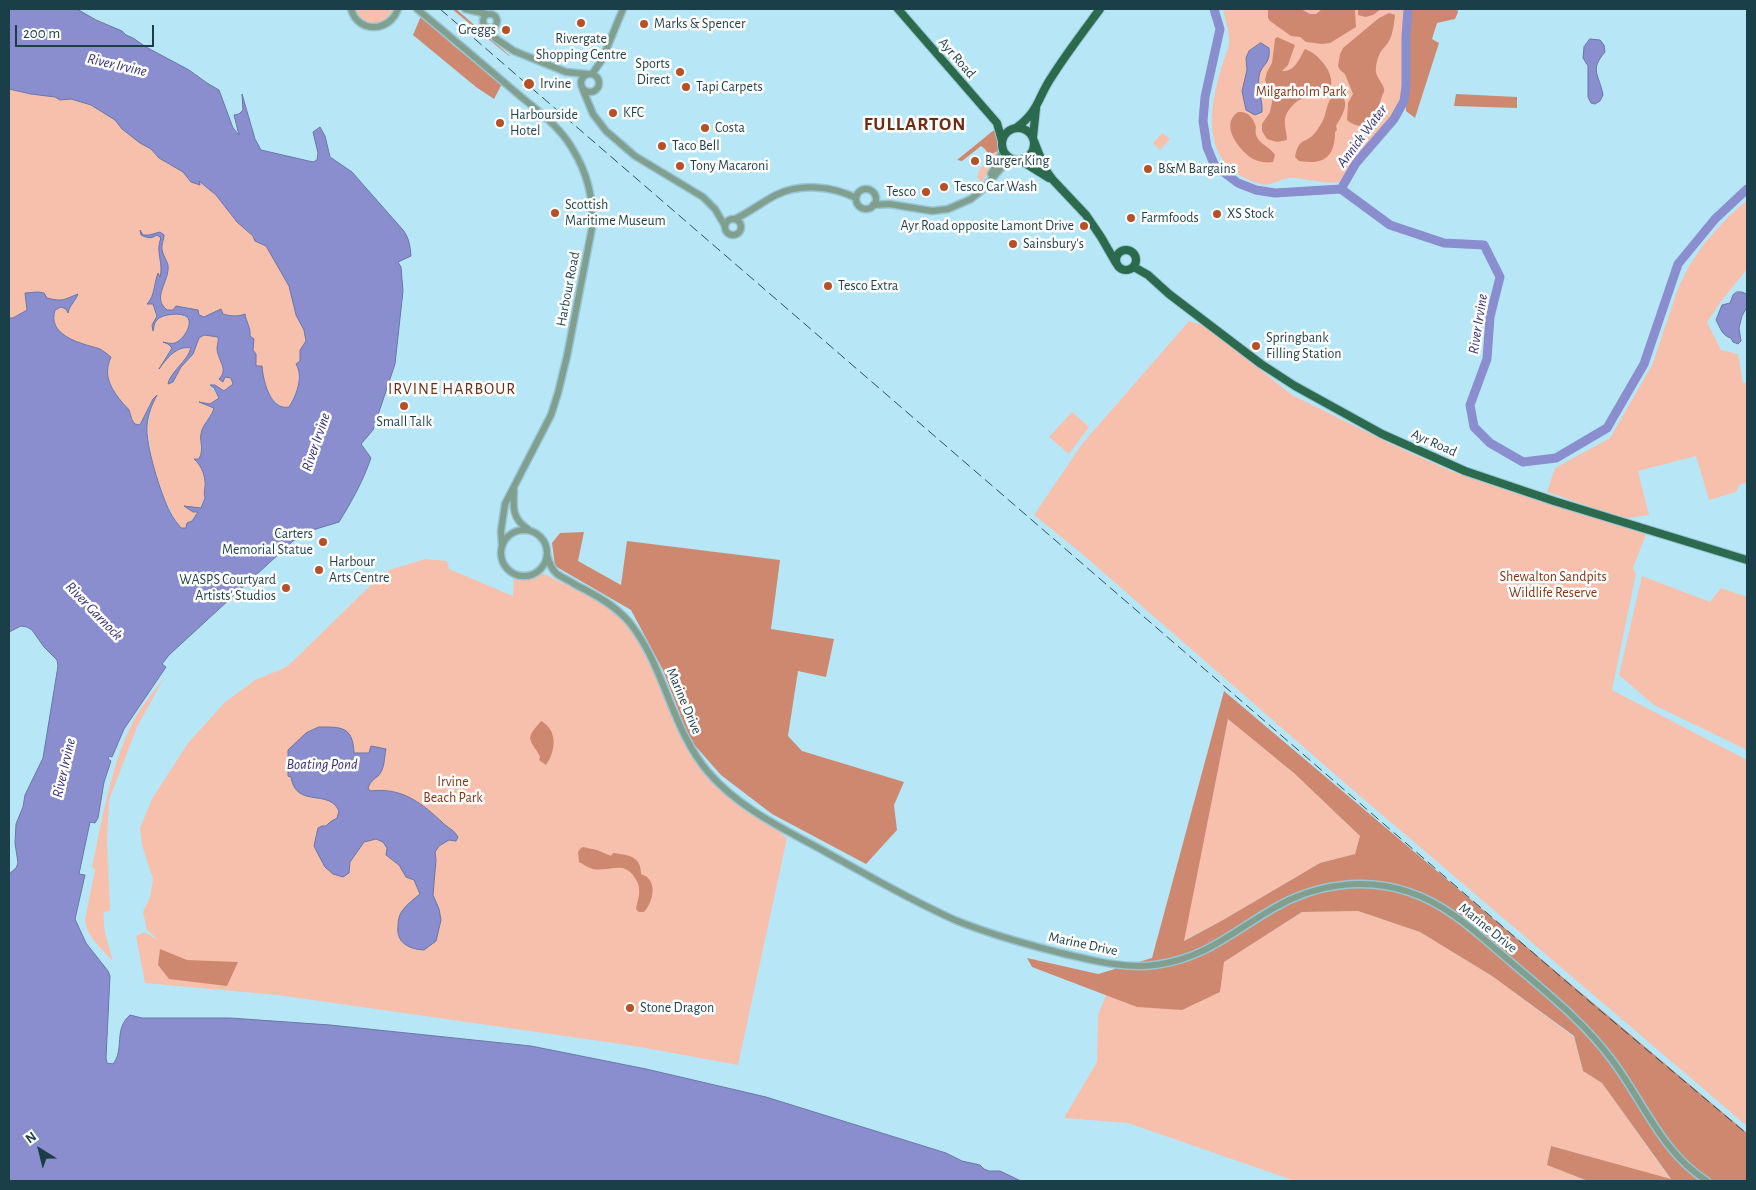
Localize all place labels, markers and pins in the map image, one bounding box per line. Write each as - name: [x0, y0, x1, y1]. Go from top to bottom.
- place label: Marks & Spencer: [654, 16, 745, 32]
- marker: Rivergate Shopping Centre: [575, 17, 587, 29]
- marker: Marks & Spencer: [638, 18, 650, 30]
- place label: Greggs: [458, 22, 496, 38]
- marker: Greggs: [500, 24, 512, 36]
- place label: Rivergate Shopping Centre: [536, 31, 626, 64]
- place label: Sports Direct: [635, 56, 670, 88]
- marker: Sports Direct: [674, 66, 686, 78]
- place label: Irvine: [540, 76, 571, 92]
- marker: Irvine: [522, 77, 536, 91]
- place label: Tapi Carpets: [696, 79, 763, 95]
- marker: Tapi Carpets: [680, 81, 692, 93]
- place label: KFC: [623, 105, 644, 121]
- place label: Harbourside Hotel: [510, 107, 578, 140]
- marker: KFC: [607, 107, 619, 119]
- marker: Harbourside Hotel: [494, 117, 506, 129]
- place label: Costa: [715, 120, 745, 136]
- marker: Costa: [699, 122, 711, 134]
- place label: Taco Bell: [672, 138, 720, 154]
- marker: Taco Bell: [656, 140, 668, 152]
- place label: Burger King: [985, 153, 1049, 169]
- marker: Burger King: [969, 155, 981, 167]
- place label: Tony Macaroni: [690, 158, 769, 174]
- marker: Tony Macaroni: [674, 160, 686, 172]
- place label: B&M Bargains: [1158, 161, 1236, 177]
- marker: B&M Bargains: [1142, 163, 1154, 175]
- place label: Tesco Car Wash: [954, 179, 1037, 195]
- marker: Tesco Car Wash: [938, 181, 950, 193]
- place label: Tesco: [886, 184, 916, 200]
- marker: Tesco: [920, 186, 932, 198]
- place label: Scottish Maritime Museum: [565, 197, 666, 230]
- place label: XS Stock: [1227, 206, 1274, 222]
- marker: Scottish Maritime Museum: [549, 207, 561, 219]
- marker: XS Stock: [1211, 208, 1223, 220]
- place label: Farmfoods: [1141, 210, 1199, 226]
- marker: Farmfoods: [1125, 212, 1137, 224]
- place label: Ayr Road opposite Lamont Drive: [900, 218, 1074, 234]
- marker: Ayr Road opposite Lamont Drive: [1078, 220, 1090, 232]
- place label: Sainsbury's: [1023, 236, 1084, 252]
- marker: Sainsbury's: [1007, 238, 1019, 250]
- place label: Tesco Extra: [838, 278, 898, 294]
- marker: Tesco Extra: [822, 280, 834, 292]
- place label: Springbank Filling Station: [1266, 330, 1341, 362]
- marker: Springbank Filling Station: [1250, 340, 1262, 352]
- marker: Small Talk: [398, 400, 410, 412]
- place label: Small Talk: [376, 414, 432, 430]
- place label: Carters Memorial Statue: [222, 526, 313, 558]
- marker: Carters Memorial Statue: [317, 536, 329, 548]
- place label: Harbour Arts Centre: [329, 554, 390, 586]
- marker: Harbour Arts Centre: [313, 564, 325, 576]
- place label: WASPS Courtyard Artists' Studios: [179, 572, 276, 604]
- marker: WASPS Courtyard Artists' Studios: [280, 582, 292, 594]
- place label: Stone Dragon: [640, 1000, 714, 1016]
- marker: Stone Dragon: [624, 1002, 636, 1014]

